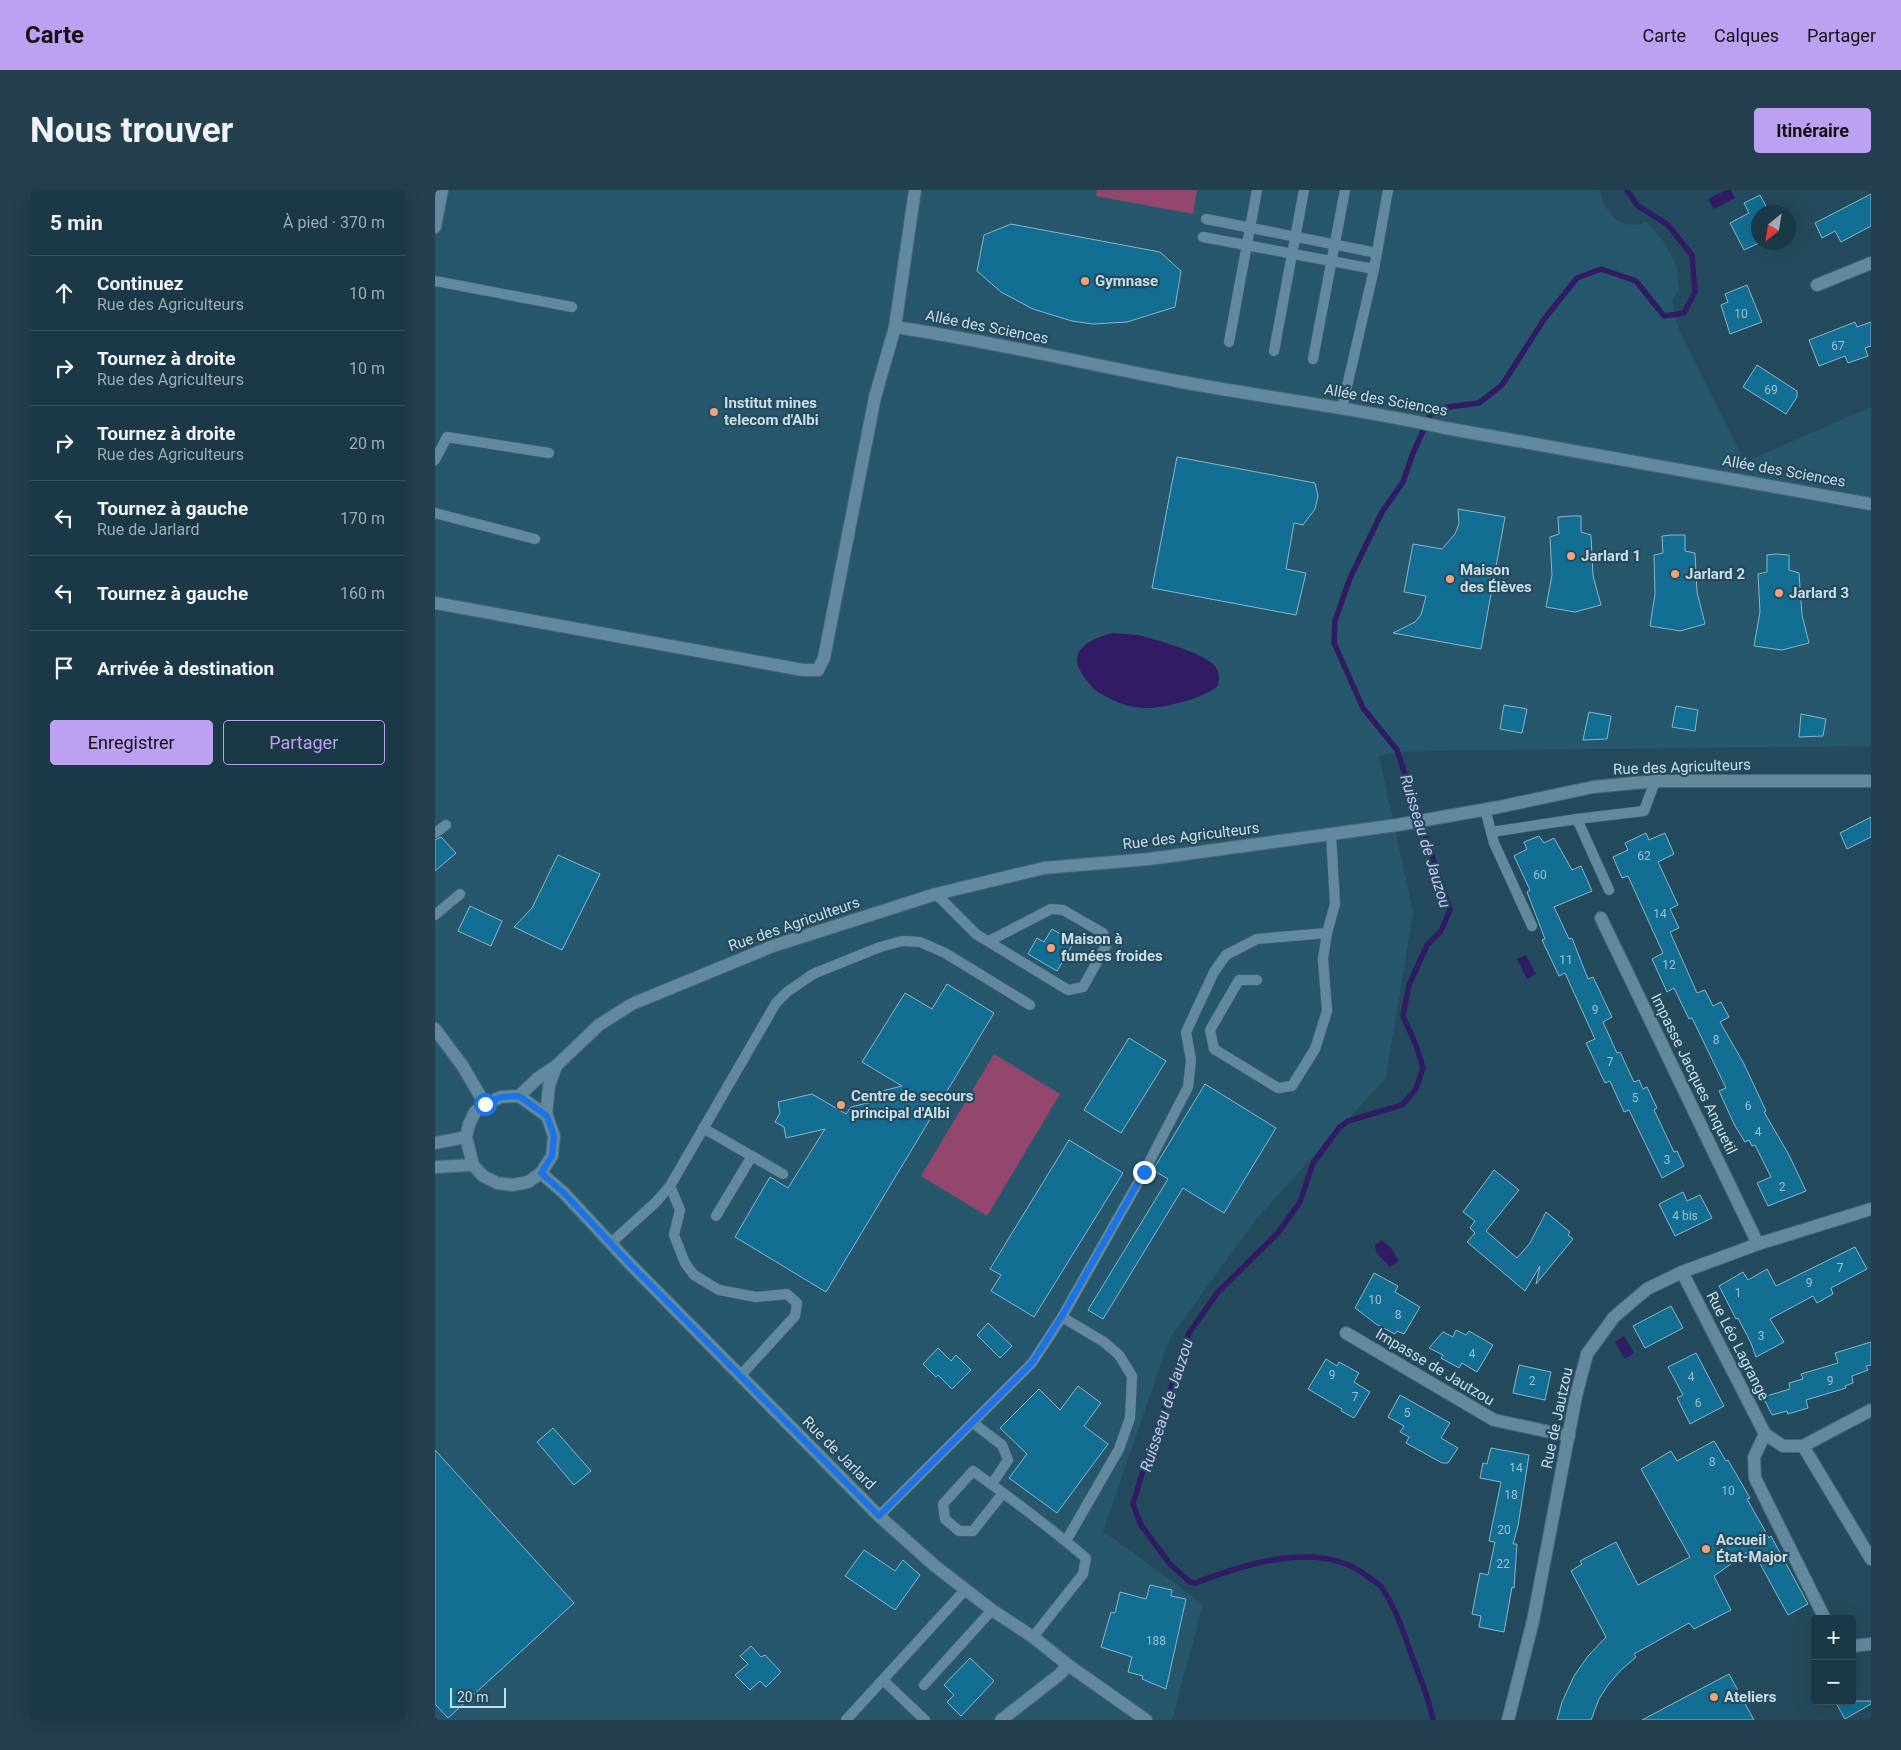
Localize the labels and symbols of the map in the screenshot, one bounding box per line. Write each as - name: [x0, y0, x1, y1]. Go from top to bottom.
- north arrow: [1751, 205, 1796, 250]
- place label: Gymnase: [1095, 272, 1158, 290]
- marker: Gymnase: [1079, 275, 1091, 287]
- street label: Allée des Sciences: [924, 306, 1050, 348]
- house number: 10: [1734, 307, 1748, 321]
- house number: 67: [1831, 339, 1845, 353]
- street label: Allée des Sciences: [1323, 380, 1449, 420]
- house number: 69: [1764, 383, 1778, 397]
- place label: Institut mines telecom d'Albi: [724, 394, 819, 429]
- marker: Institut mines telecom d'Albi: [708, 406, 720, 418]
- street label: Allée des Sciences: [1721, 451, 1847, 491]
- place label: Jarlard 1: [1581, 547, 1641, 565]
- marker: Jarlard 1: [1565, 550, 1577, 562]
- place label: Maison des Élèves: [1460, 561, 1532, 596]
- place label: Jarlard 2: [1685, 565, 1745, 583]
- marker: Jarlard 2: [1669, 568, 1681, 580]
- marker: Maison des Élèves: [1444, 573, 1456, 585]
- place label: Jarlard 3: [1789, 584, 1849, 602]
- marker: Jarlard 3: [1773, 587, 1785, 599]
- street label: Rue des Agriculteurs: [1613, 756, 1751, 778]
- water label: Ruisseau de Jauzou: [1396, 772, 1455, 911]
- street label: Rue des Agriculteurs: [1122, 819, 1260, 853]
- house number: 62: [1637, 849, 1651, 863]
- house number: 60: [1533, 868, 1547, 882]
- street label: Rue des Agriculteurs: [726, 893, 862, 955]
- house number: 14: [1653, 907, 1667, 921]
- place label: Maison à fumées froides: [1061, 930, 1163, 965]
- marker: Maison à fumées froides: [1045, 942, 1057, 954]
- house number: 11: [1559, 953, 1573, 967]
- house number: 12: [1662, 958, 1676, 972]
- street label: Impasse Jacques Anquetil: [1647, 991, 1741, 1157]
- house number: 9: [1592, 1003, 1598, 1017]
- house number: 8: [1713, 1033, 1720, 1047]
- house number: 7: [1607, 1055, 1614, 1069]
- place label: Centre de secours principal d'Albi: [851, 1087, 974, 1122]
- house number: 5: [1632, 1091, 1639, 1105]
- route start: [474, 1093, 497, 1116]
- marker: Centre de secours principal d'Albi: [835, 1099, 847, 1111]
- house number: 6: [1745, 1099, 1752, 1113]
- house number: 4: [1755, 1125, 1762, 1139]
- house number: 3: [1664, 1153, 1670, 1167]
- route end: [1133, 1161, 1156, 1184]
- house number: 2: [1779, 1180, 1786, 1194]
- house number: 4 bis: [1672, 1209, 1698, 1223]
- house number: 7: [1837, 1261, 1844, 1275]
- house number: 9: [1806, 1276, 1812, 1290]
- house number: 1: [1735, 1286, 1741, 1300]
- street label: Rue Léo Lagrange: [1703, 1289, 1773, 1403]
- house number: 10: [1368, 1293, 1382, 1307]
- house number: 8: [1395, 1308, 1402, 1322]
- street label: Impasse de Jautzou: [1373, 1325, 1497, 1409]
- house number: 3: [1758, 1329, 1764, 1343]
- water label: Ruisseau de Jauzou: [1136, 1336, 1197, 1474]
- house number: 4: [1469, 1347, 1476, 1361]
- street label: Rue de Jautzou: [1537, 1366, 1577, 1470]
- house number: 9: [1329, 1368, 1335, 1382]
- house number: 4: [1688, 1370, 1695, 1384]
- house number: 2: [1529, 1374, 1536, 1388]
- house number: 9: [1827, 1374, 1833, 1388]
- house number: 7: [1352, 1390, 1359, 1404]
- house number: 6: [1695, 1396, 1702, 1410]
- house number: 5: [1404, 1406, 1411, 1420]
- street label: Rue de Jarlard: [799, 1413, 879, 1493]
- house number: 8: [1709, 1455, 1716, 1469]
- house number: 14: [1509, 1461, 1523, 1475]
- house number: 10: [1721, 1484, 1735, 1498]
- house number: 18: [1504, 1488, 1518, 1502]
- house number: 20: [1497, 1523, 1511, 1537]
- place label: Accueil État-Major: [1716, 1531, 1788, 1566]
- marker: Accueil État-Major: [1700, 1543, 1712, 1555]
- house number: 22: [1496, 1557, 1510, 1571]
- house number: 188: [1146, 1634, 1166, 1648]
- scale bar: [450, 1685, 506, 1708]
- place label: Ateliers: [1724, 1688, 1777, 1706]
- marker: Ateliers: [1708, 1691, 1720, 1703]

